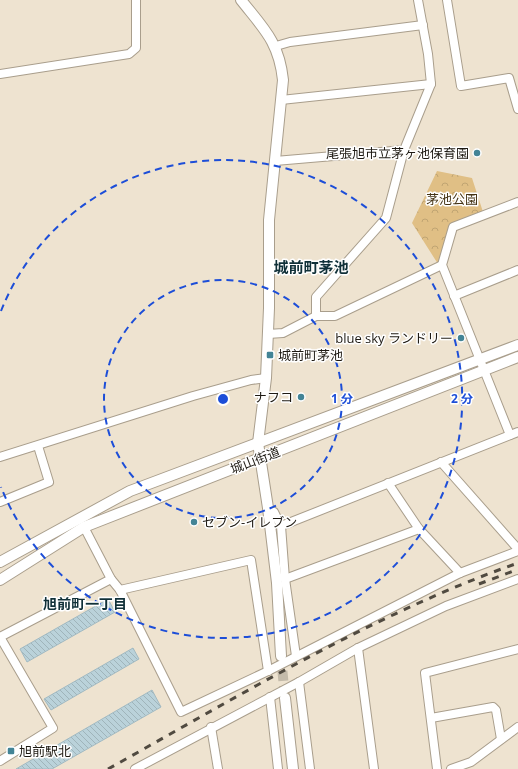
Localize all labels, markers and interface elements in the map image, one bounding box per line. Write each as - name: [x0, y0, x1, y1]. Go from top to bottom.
- place label: 尾張旭市立茅ヶ池保育園: [326, 144, 469, 162]
- marker: 尾張旭市立茅ヶ池保育園: [472, 148, 482, 158]
- park label: 茅池公園: [426, 190, 478, 208]
- district label: 城前町茅池: [273, 257, 349, 277]
- place label: blue sky ランドリー: [335, 329, 453, 347]
- marker: blue sky ランドリー: [456, 333, 466, 343]
- place label: 城前町茅池: [278, 346, 343, 364]
- marker: 城前町茅池: [265, 350, 275, 360]
- place label: ナフコ: [254, 388, 293, 406]
- text: 1 分: [331, 390, 353, 407]
- text: 2 分: [451, 390, 473, 407]
- centre of rings: [216, 392, 230, 406]
- marker: ナフコ: [296, 392, 306, 402]
- street label: 城山街道: [227, 442, 283, 478]
- place label: セブン-イレブン: [202, 513, 297, 531]
- marker: セブン-イレブン: [189, 517, 199, 527]
- district label: 旭前町一丁目: [43, 594, 127, 613]
- place label: 旭前駅北: [19, 742, 71, 760]
- marker: 旭前駅北: [6, 746, 16, 756]

